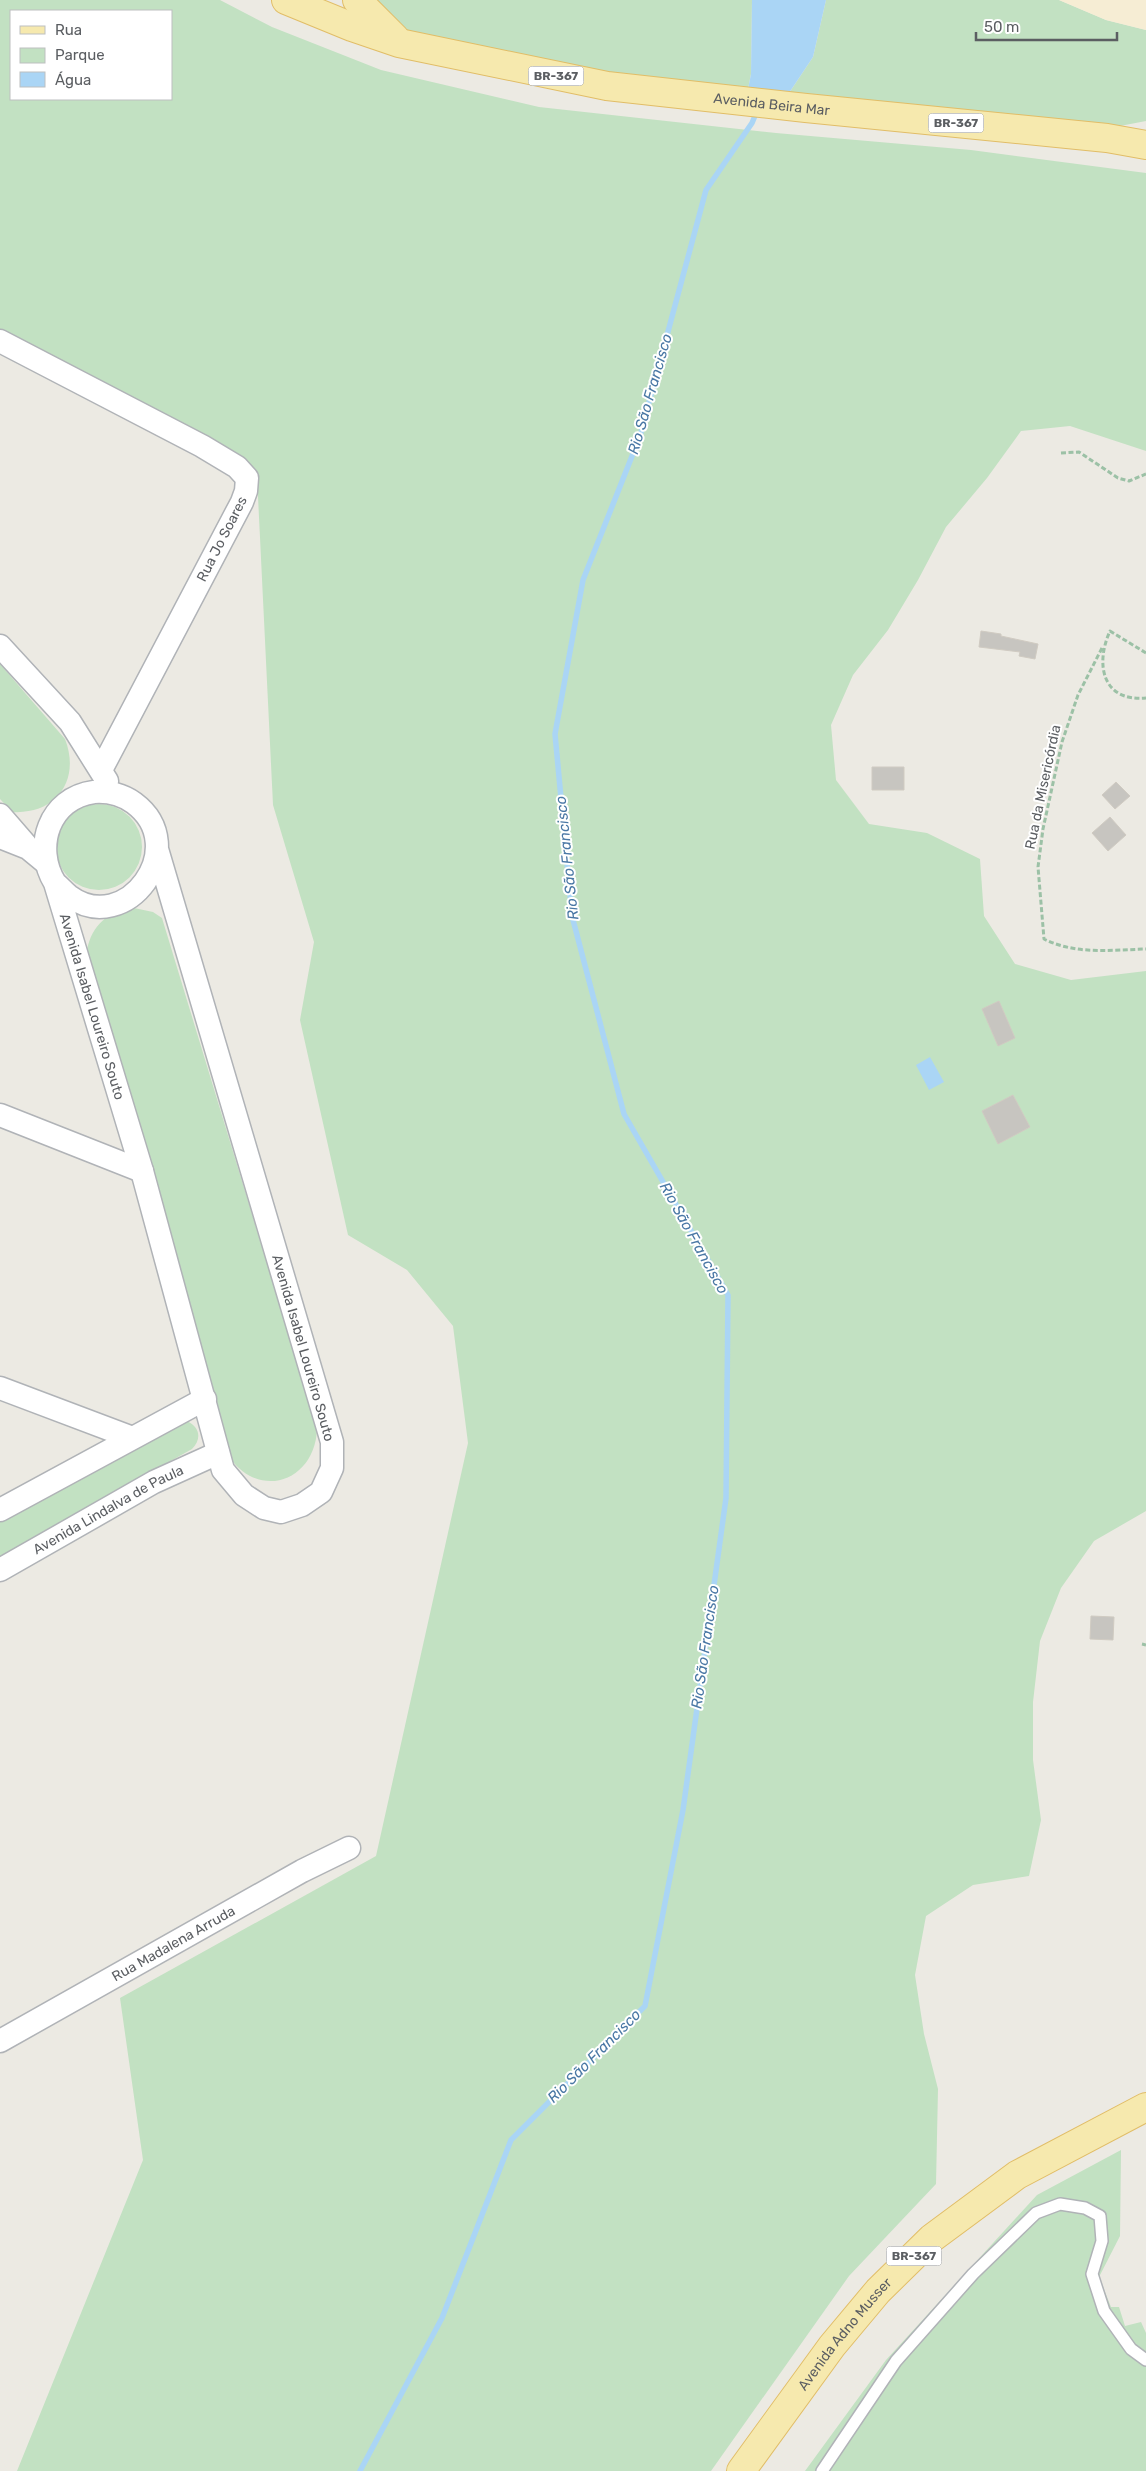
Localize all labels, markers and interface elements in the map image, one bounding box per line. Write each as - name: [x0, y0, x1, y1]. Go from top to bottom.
- legend: [10, 10, 172, 100]
- scale bar: [976, 10, 1117, 42]
- text: 50 m: [984, 18, 1019, 36]
- text: Rua: [55, 21, 82, 39]
- text: Parque: [55, 46, 105, 64]
- road number: BR-367: [528, 66, 584, 85]
- text: Água: [55, 71, 91, 89]
- street label: Avenida Beira Mar: [713, 89, 831, 119]
- road number: BR-367: [928, 114, 984, 132]
- water label: Rio São Francisco: [624, 331, 676, 456]
- street label: Rua Jo Soares: [193, 493, 251, 585]
- street label: Rua da Misericórdia: [1022, 723, 1064, 851]
- water label: Rio São Francisco: [551, 795, 582, 921]
- street label: Avenida Isabel Loureiro Souto: [56, 911, 128, 1102]
- water label: Rio São Francisco: [656, 1179, 732, 1297]
- street label: Avenida Isabel Loureiro Souto: [268, 1253, 338, 1443]
- street label: Avenida Lindalva de Paula: [30, 1461, 186, 1558]
- water label: Rio São Francisco: [687, 1584, 723, 1710]
- street label: Rua Madalena Arruda: [109, 1902, 238, 1985]
- water label: Rio São Francisco: [544, 2005, 645, 2106]
- road number: BR-367: [886, 2246, 942, 2266]
- street label: Avenida Adno Musser: [794, 2273, 896, 2394]

